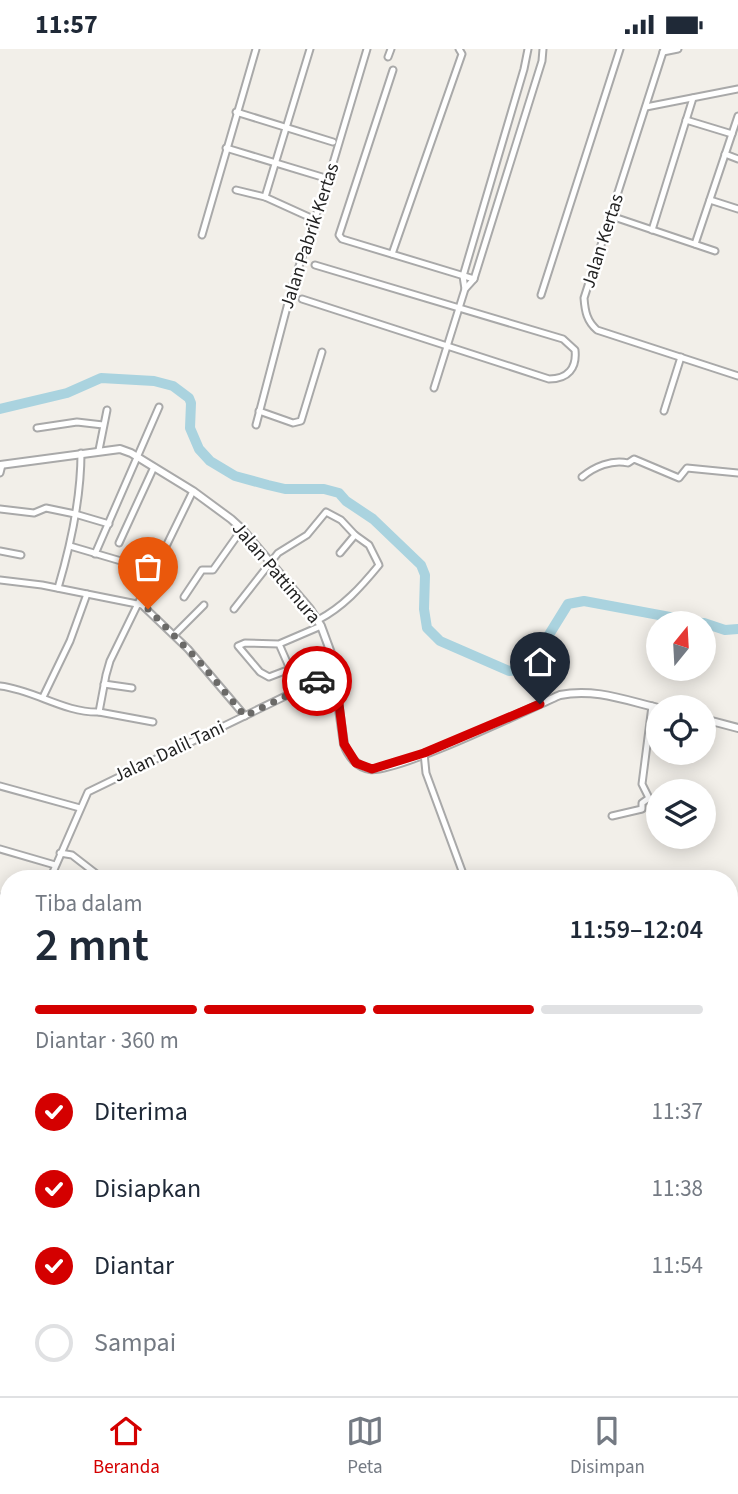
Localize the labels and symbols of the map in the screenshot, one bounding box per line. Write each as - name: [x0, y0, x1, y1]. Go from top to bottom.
- street label: Jalan Pabrik Kertas: [274, 159, 346, 313]
- street label: Jalan Kertas: [575, 190, 631, 292]
- street label: Jalan Pattimura: [225, 516, 327, 630]
- pin: [118, 537, 178, 609]
- north arrow: [646, 611, 716, 681]
- pin: [510, 632, 570, 704]
- courier: [282, 646, 352, 716]
- street label: Jalan Dalil Tani: [109, 714, 229, 790]

